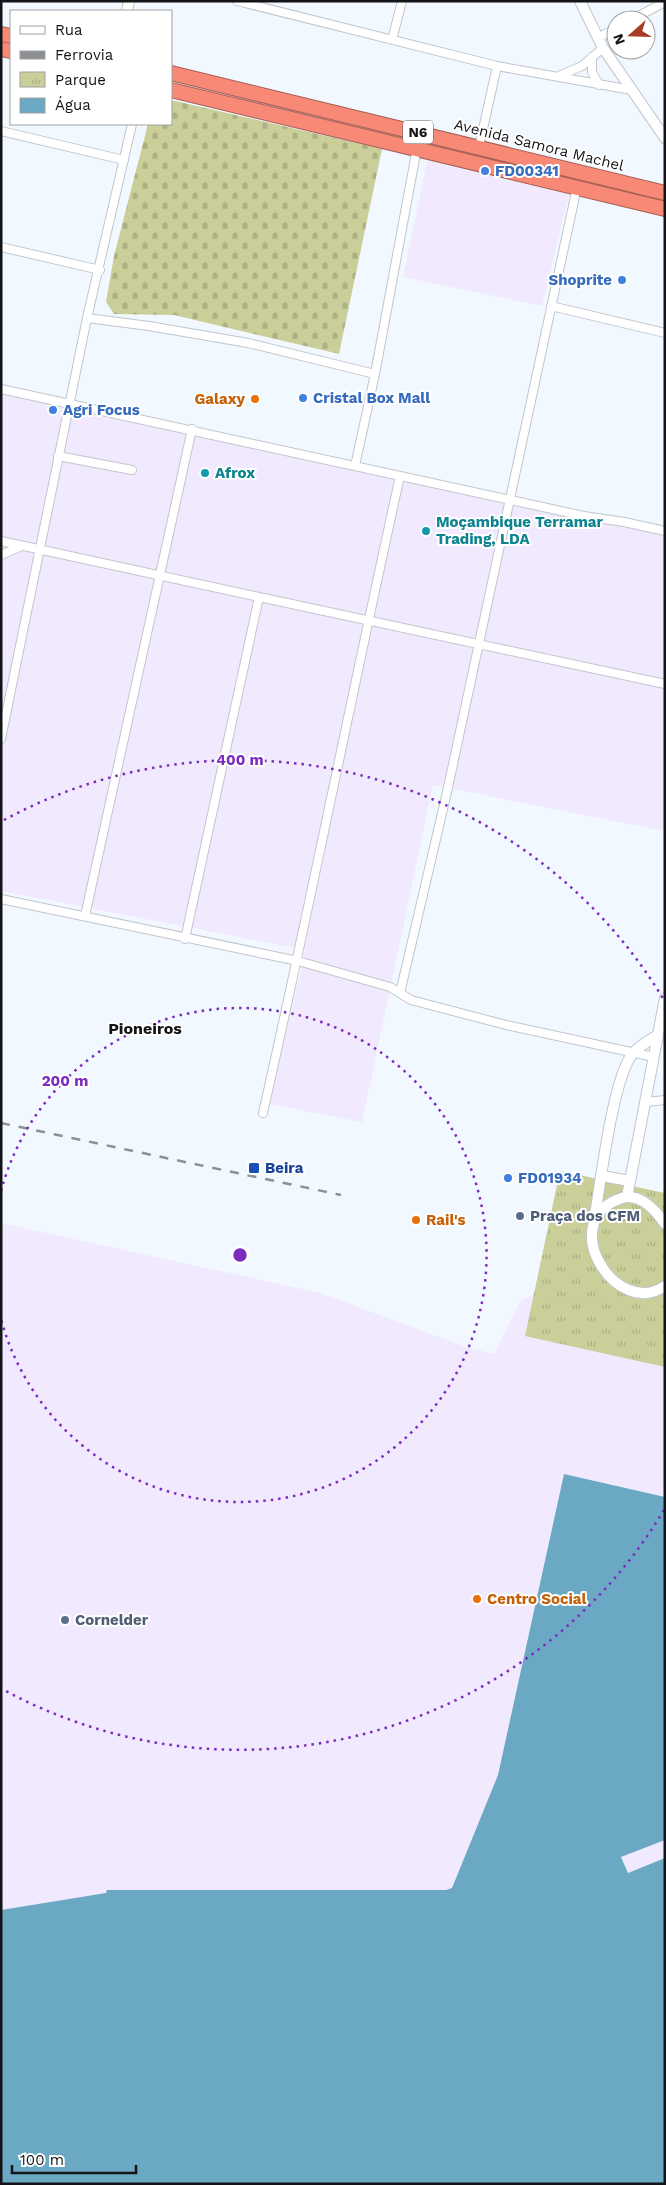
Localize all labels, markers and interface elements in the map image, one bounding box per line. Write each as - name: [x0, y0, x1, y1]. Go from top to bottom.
- legend: [10, 10, 172, 125]
- north arrow: [606, 10, 656, 60]
- text: Rua: [55, 21, 83, 39]
- text: N: [609, 32, 628, 47]
- text: Ferrovia: [55, 46, 114, 64]
- text: Parque: [55, 71, 106, 89]
- text: Água: [55, 96, 91, 114]
- street label: Avenida Samora Machel: [452, 115, 626, 175]
- road number: N6: [403, 120, 433, 144]
- place label: FD00341: [495, 162, 559, 180]
- marker: FD00341: [479, 165, 491, 177]
- place label: Shoprite: [549, 271, 612, 289]
- marker: Shoprite: [616, 274, 628, 286]
- place label: Cristal Box Mall: [313, 389, 430, 407]
- place label: Galaxy: [194, 390, 246, 408]
- marker: Cristal Box Mall: [297, 392, 309, 404]
- marker: Galaxy: [249, 393, 261, 405]
- place label: Agri Focus: [63, 401, 140, 419]
- marker: Agri Focus: [47, 404, 59, 416]
- place label: Afrox: [215, 464, 255, 482]
- marker: Afrox: [199, 467, 211, 479]
- place label: Moçambique Terramar Trading, LDA: [436, 513, 603, 548]
- marker: Moçambique Terramar Trading, LDA: [420, 525, 432, 537]
- text: 400 m: [216, 751, 264, 769]
- district label: Pioneiros: [108, 1019, 182, 1038]
- text: 200 m: [42, 1072, 88, 1090]
- place label: Beira: [265, 1159, 304, 1177]
- marker: Beira: [247, 1161, 261, 1175]
- place label: FD01934: [518, 1169, 582, 1187]
- marker: FD01934: [502, 1172, 514, 1184]
- place label: Praça dos CFM: [530, 1207, 640, 1225]
- marker: Praça dos CFM: [514, 1210, 526, 1222]
- place label: Rail's: [426, 1211, 466, 1229]
- marker: Rail's: [410, 1214, 422, 1226]
- centre of rings: [231, 1246, 249, 1264]
- place label: Centro Social: [487, 1590, 587, 1608]
- marker: Centro Social: [471, 1593, 483, 1605]
- place label: Cornelder: [75, 1611, 149, 1629]
- marker: Cornelder: [59, 1614, 71, 1626]
- scale bar: [12, 2142, 136, 2174]
- text: 100 m: [20, 2151, 64, 2169]

